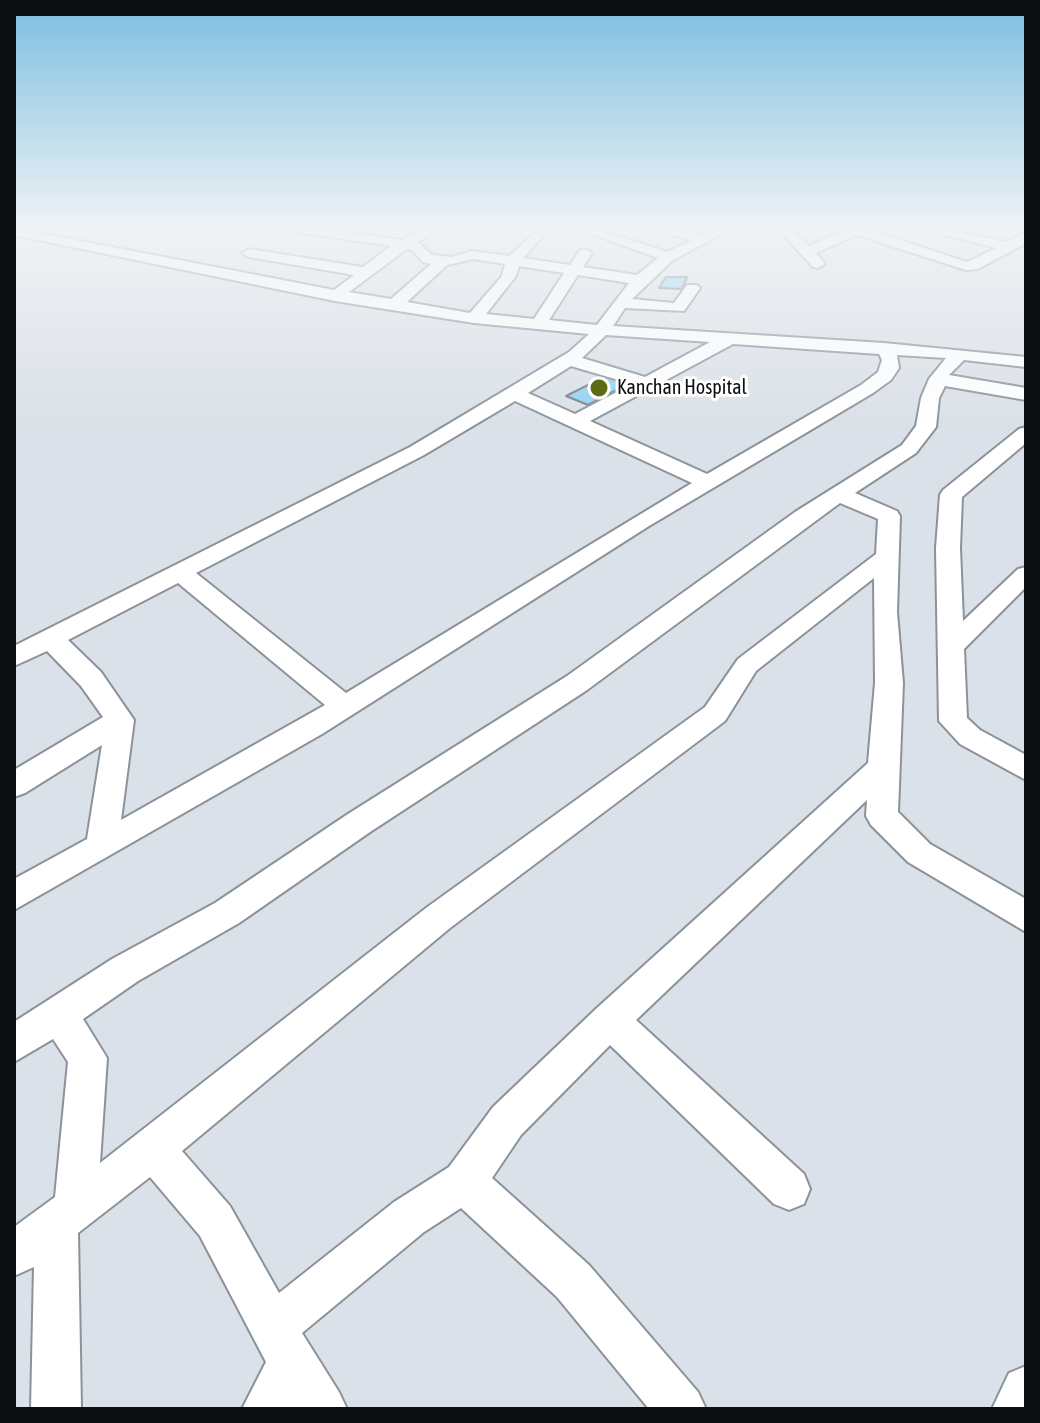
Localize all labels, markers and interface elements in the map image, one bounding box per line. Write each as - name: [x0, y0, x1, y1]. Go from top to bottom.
- place label: Kanchan Hospital: [617, 376, 747, 400]
- marker: Kanchan Hospital: [588, 377, 610, 399]

